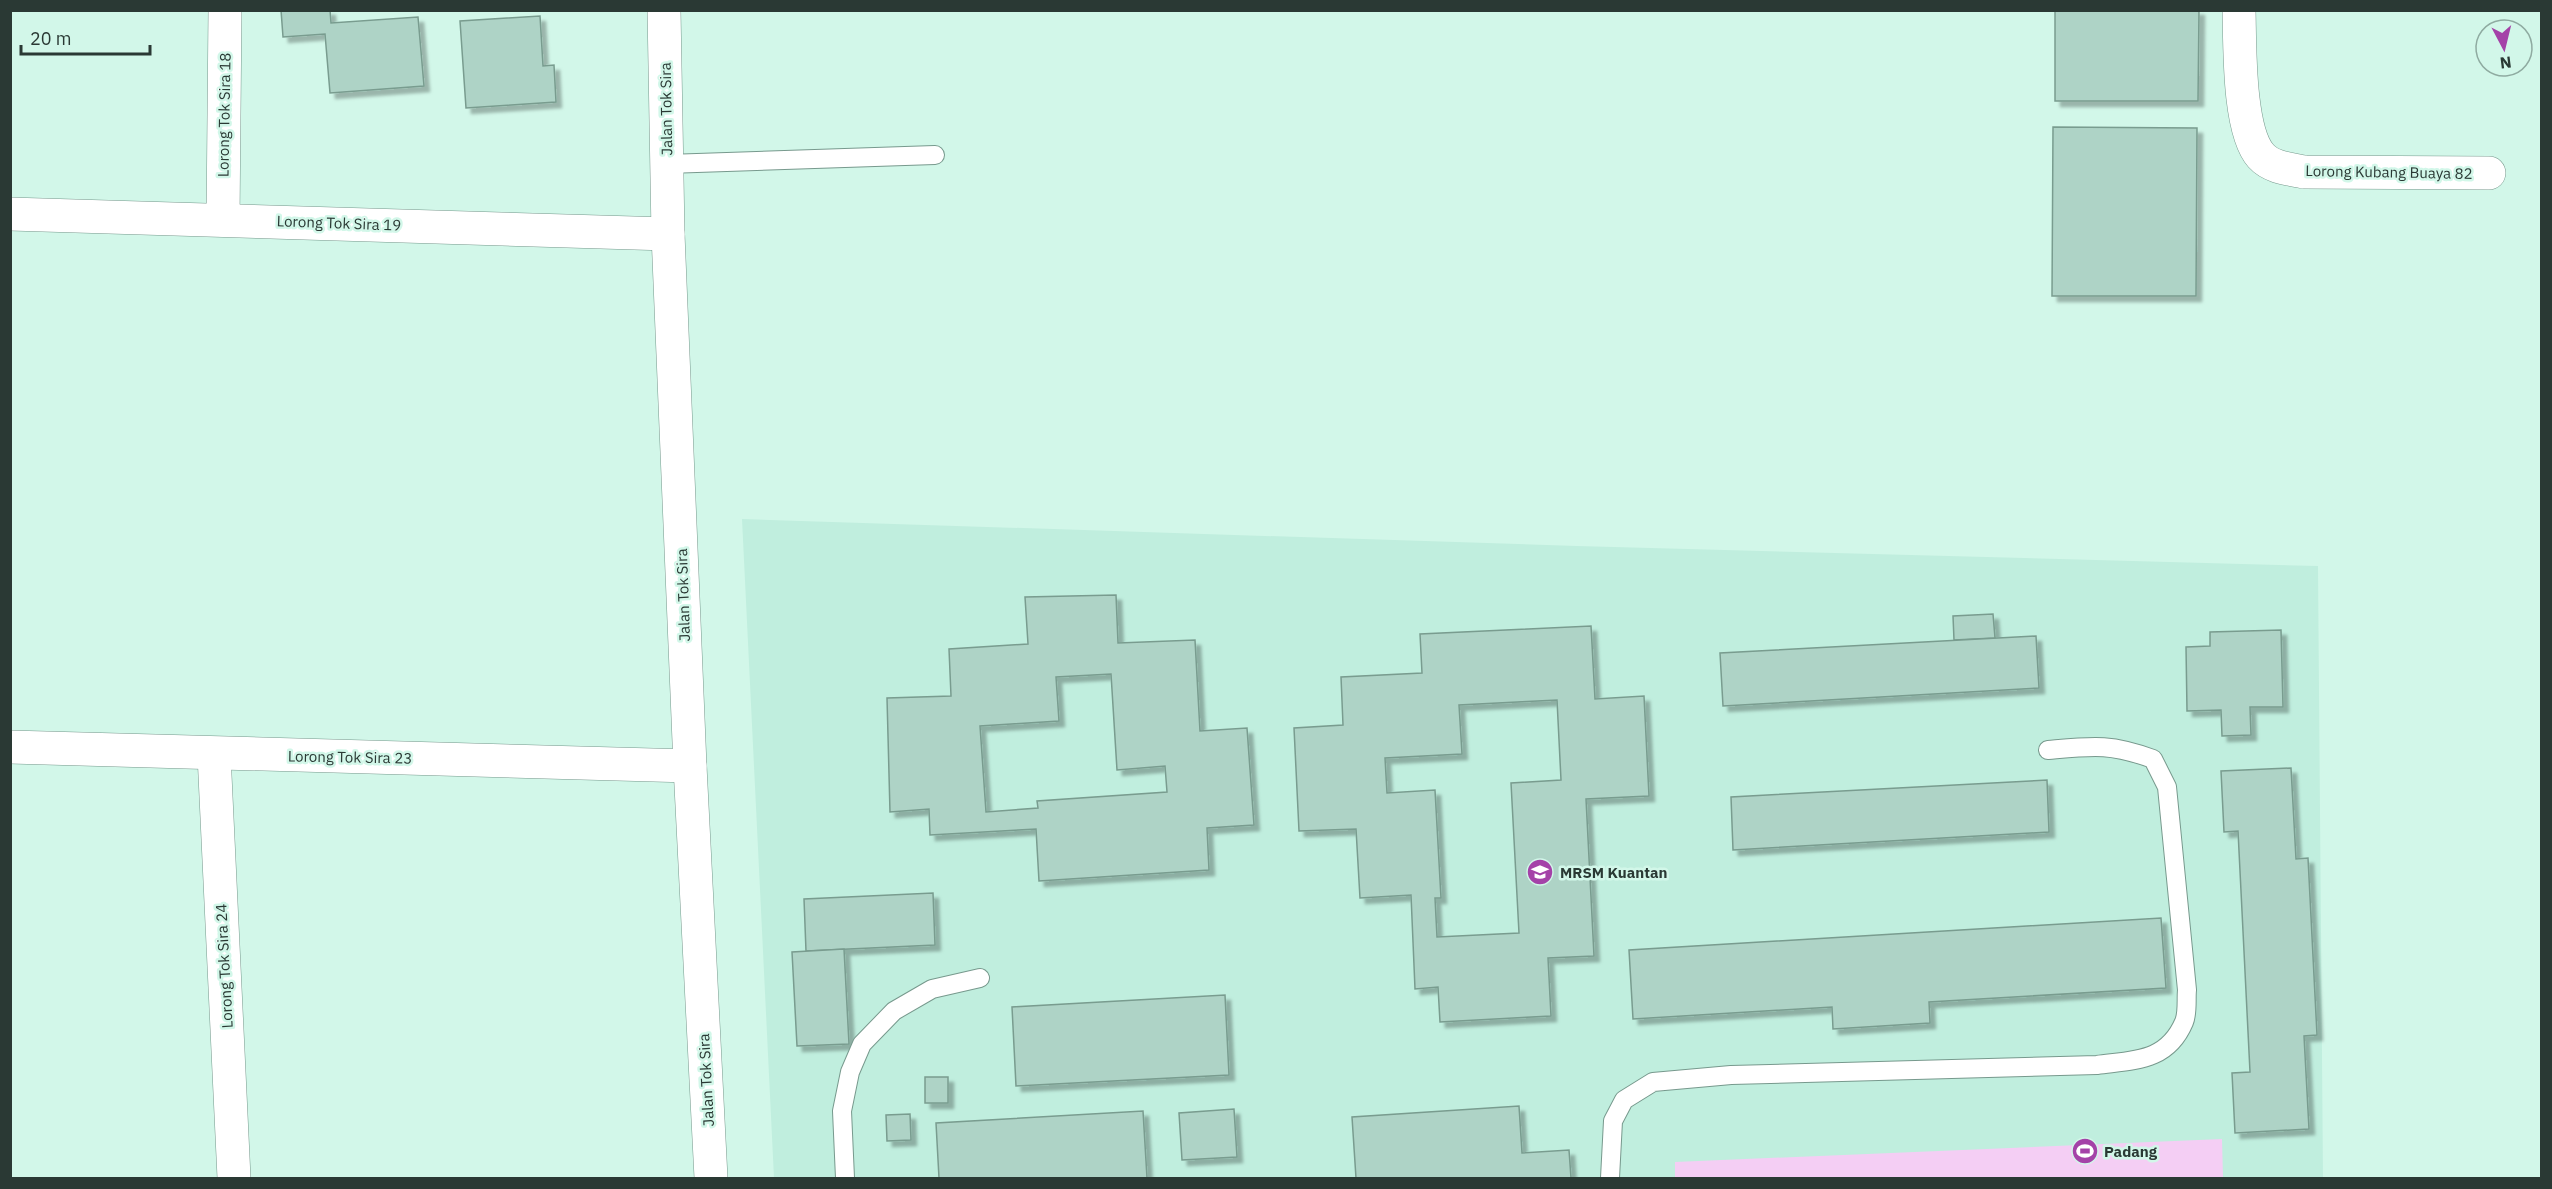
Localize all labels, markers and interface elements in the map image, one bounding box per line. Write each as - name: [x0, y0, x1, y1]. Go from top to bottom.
- scale bar: [21, 18, 150, 56]
- north arrow: [2474, 18, 2534, 78]
- text: 20 m: [30, 27, 72, 50]
- text: N: [2499, 52, 2513, 74]
- street label: Lorong Tok Sira 18: [213, 53, 235, 177]
- street label: Jalan Tok Sira: [656, 62, 676, 156]
- street label: Lorong Kubang Buaya 82: [2305, 161, 2473, 183]
- street label: Lorong Tok Sira 19: [276, 211, 402, 235]
- street label: Jalan Tok Sira: [672, 548, 694, 642]
- street label: Lorong Tok Sira 23: [288, 746, 412, 768]
- school or university icon: MRSM Kuantan: [1525, 857, 1555, 887]
- place label: MRSM Kuantan: [1560, 863, 1667, 882]
- street label: Lorong Tok Sira 24: [211, 903, 237, 1029]
- street label: Jalan Tok Sira: [694, 1033, 718, 1127]
- sports icon: Padang: [2070, 1136, 2100, 1166]
- place label: Padang: [2104, 1142, 2158, 1161]

